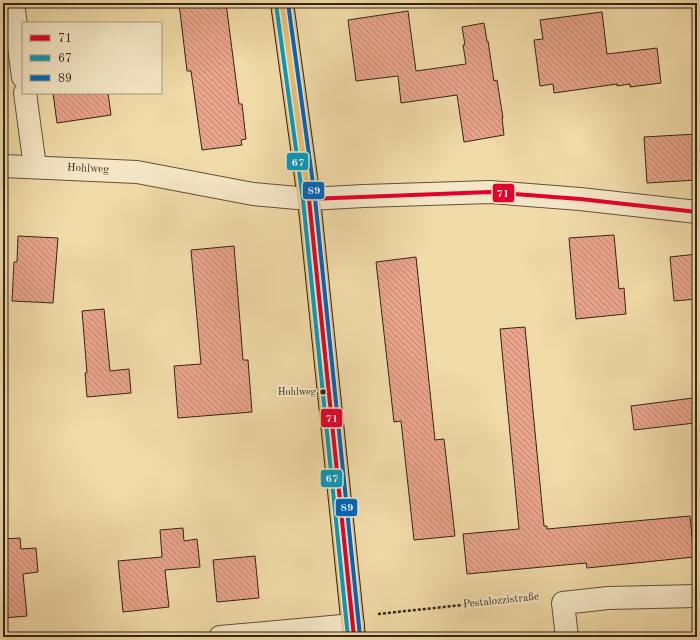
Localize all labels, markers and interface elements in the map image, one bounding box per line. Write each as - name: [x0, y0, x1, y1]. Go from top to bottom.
- legend: [22, 22, 162, 94]
- text: 71: [58, 33, 72, 45]
- text: 67: [58, 53, 72, 65]
- text: 89: [58, 73, 72, 85]
- line badge: 67: [286, 152, 309, 171]
- text: 67: [292, 158, 304, 169]
- street label: Hohlweg: [67, 162, 109, 176]
- line badge: 89: [302, 181, 325, 200]
- line badge: 71: [492, 183, 515, 203]
- text: 89: [308, 186, 320, 197]
- text: 71: [497, 189, 509, 200]
- place label: Hohlweg: [278, 387, 317, 397]
- marker: Hohlweg: [318, 387, 328, 397]
- line badge: 71: [320, 408, 343, 428]
- text: 71: [326, 414, 338, 425]
- line badge: 67: [320, 469, 343, 488]
- text: 67: [326, 474, 338, 485]
- line badge: 89: [335, 498, 358, 517]
- text: 89: [341, 503, 353, 514]
- street label: Pestalozzistraße: [462, 592, 540, 610]

